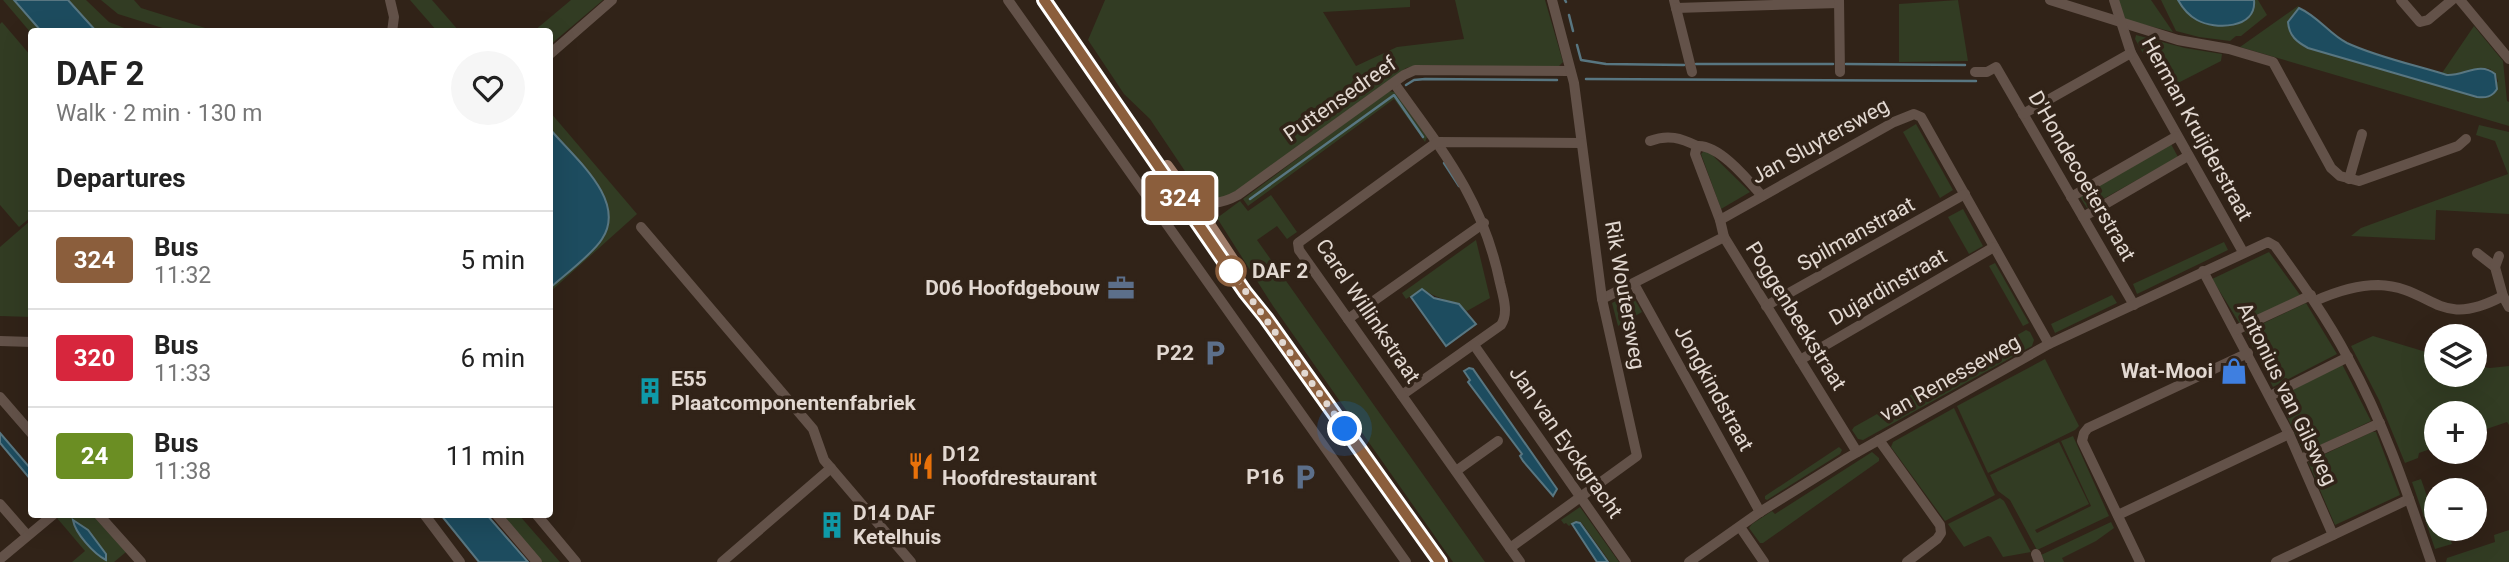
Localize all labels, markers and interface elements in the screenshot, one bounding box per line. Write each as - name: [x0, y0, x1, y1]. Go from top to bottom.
- street label: Herman Kruijderstraat: [2137, 33, 2258, 225]
- button: heart: [451, 51, 525, 125]
- street label: Puttensedreef: [1279, 51, 1401, 147]
- text: DAF 2: [56, 54, 145, 93]
- street label: D'Hondecoeterstraat: [2024, 87, 2141, 265]
- street label: Jan Sluytersweg: [1747, 93, 1893, 189]
- text: Walk · 2 min · 130 m: [56, 100, 262, 127]
- text: Departures: [56, 163, 186, 193]
- line badge: 324: [1140, 175, 1220, 221]
- text: 324: [1159, 184, 1201, 212]
- street label: Spilmanstraat: [1793, 192, 1919, 276]
- street label: Rik Woutersweg: [1600, 219, 1650, 371]
- text: Bus: [154, 232, 199, 262]
- street label: Carel Willinkstraat: [1311, 234, 1425, 388]
- street label: Poggenbeekstraat: [1741, 237, 1851, 395]
- street label: Dujardinstraat: [1825, 244, 1951, 330]
- text: 5 min: [460, 245, 525, 275]
- text: 324: [74, 246, 115, 274]
- marker: DAF 2: [1216, 256, 1246, 286]
- place label: DAF 2: [1252, 259, 1308, 283]
- text: 11:32: [154, 262, 211, 289]
- office icon: D06 Hoofdgebouw: [1106, 273, 1136, 303]
- place label: D06 Hoofdgebouw: [925, 276, 1101, 300]
- street label: Antonius van Gilsweg: [2232, 299, 2342, 489]
- street label: Jongkindstraat: [1669, 321, 1759, 455]
- map controls: [2424, 324, 2487, 541]
- button: layers: [2424, 324, 2487, 387]
- text: Bus: [154, 330, 199, 360]
- street label: van Renesseweg: [1876, 330, 2024, 426]
- parking icon: P22: [1200, 338, 1230, 368]
- place label: P22: [1156, 341, 1194, 365]
- text: 6 min: [460, 343, 525, 373]
- text: 320: [74, 344, 115, 372]
- shop icon: Wat-Mooi: [2219, 356, 2249, 386]
- place label: Wat-Mooi: [2121, 359, 2213, 383]
- text: 11:33: [154, 360, 211, 387]
- street label: Jan van Eyckgracht: [1504, 361, 1628, 523]
- place label: E55 Plaatcomponentenfabriek: [671, 367, 917, 415]
- building icon: E55 Plaatcomponentenfabriek: [635, 376, 665, 406]
- button: +: [2424, 401, 2487, 464]
- your location: [1327, 411, 1362, 446]
- text: Bus: [154, 428, 199, 458]
- text: 11 min: [446, 441, 525, 471]
- text: 24: [81, 442, 108, 470]
- place label: D12 Hoofdrestaurant: [942, 442, 1097, 490]
- restaurant icon: D12 Hoofdrestaurant: [906, 451, 936, 481]
- text: 11:38: [154, 458, 211, 485]
- parking icon: P16: [1290, 462, 1320, 492]
- place label: P16: [1246, 465, 1284, 489]
- button: −: [2424, 478, 2487, 541]
- place label: D14 DAF Ketelhuis: [853, 501, 942, 549]
- building icon: D14 DAF Ketelhuis: [817, 510, 847, 540]

